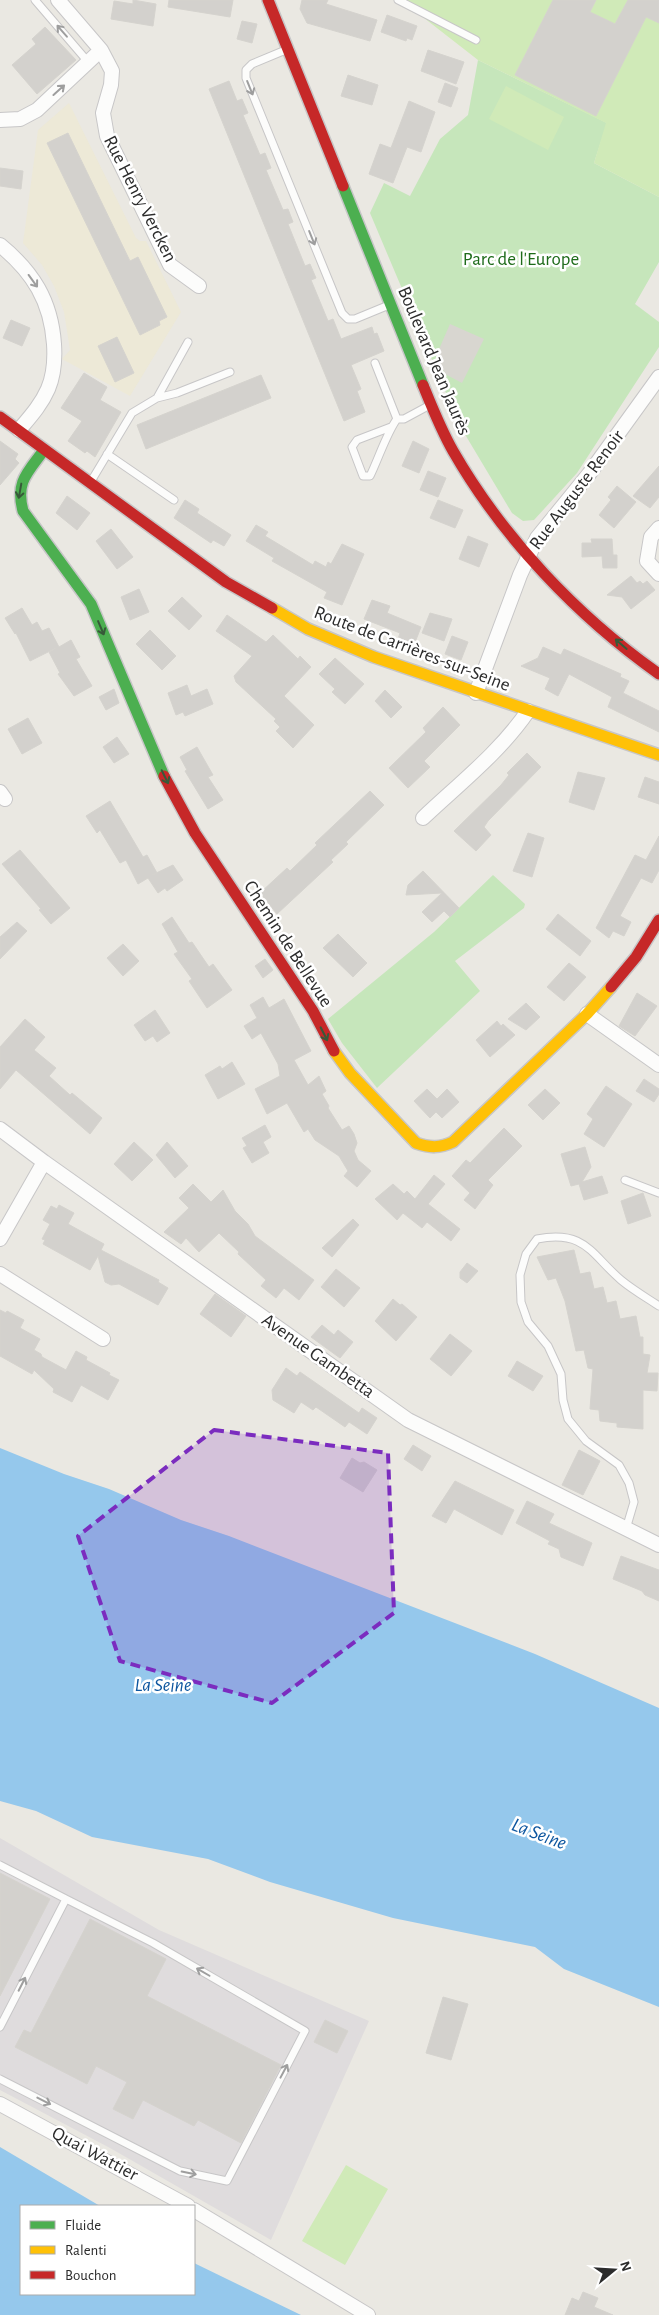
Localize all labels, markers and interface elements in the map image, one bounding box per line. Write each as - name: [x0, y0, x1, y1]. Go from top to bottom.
- one-way arrow: [56, 25, 68, 38]
- one-way arrow: [245, 80, 255, 95]
- one-way arrow: [53, 84, 66, 96]
- street label: Rue Henry Vercken: [100, 133, 180, 265]
- one-way arrow: [307, 230, 317, 245]
- park label: Parc de l'Europe: [463, 250, 579, 269]
- one-way arrow: [28, 274, 38, 288]
- street label: Boulevard Jean Jaurès: [394, 284, 474, 438]
- street label: Rue Auguste Renoir: [526, 427, 628, 553]
- one-way arrow: [14, 482, 24, 498]
- street label: Route de Carrières-sur-Seine: [311, 603, 513, 695]
- one-way arrow: [96, 620, 106, 635]
- one-way arrow: [615, 639, 628, 650]
- one-way arrow: [161, 769, 170, 784]
- street label: Chemin de Bellevue: [240, 877, 336, 1011]
- one-way arrow: [320, 1026, 329, 1041]
- street label: Avenue Gambetta: [258, 1310, 378, 1402]
- water label: La Seine: [135, 1675, 192, 1695]
- water label: La Seine: [509, 1814, 570, 1854]
- one-way arrow: [197, 1967, 211, 1977]
- one-way arrow: [18, 1977, 27, 1992]
- one-way arrow: [279, 2064, 289, 2079]
- one-way arrow: [36, 2096, 51, 2106]
- street label: Quai Wattier: [49, 2123, 141, 2185]
- one-way arrow: [180, 2169, 196, 2178]
- legend: [20, 2205, 195, 2295]
- text: Fluide: [65, 2218, 101, 2233]
- text: Ralenti: [65, 2243, 107, 2258]
- north arrow: [589, 2245, 639, 2295]
- text: N: [617, 2259, 634, 2273]
- text: Bouchon: [65, 2268, 116, 2283]

